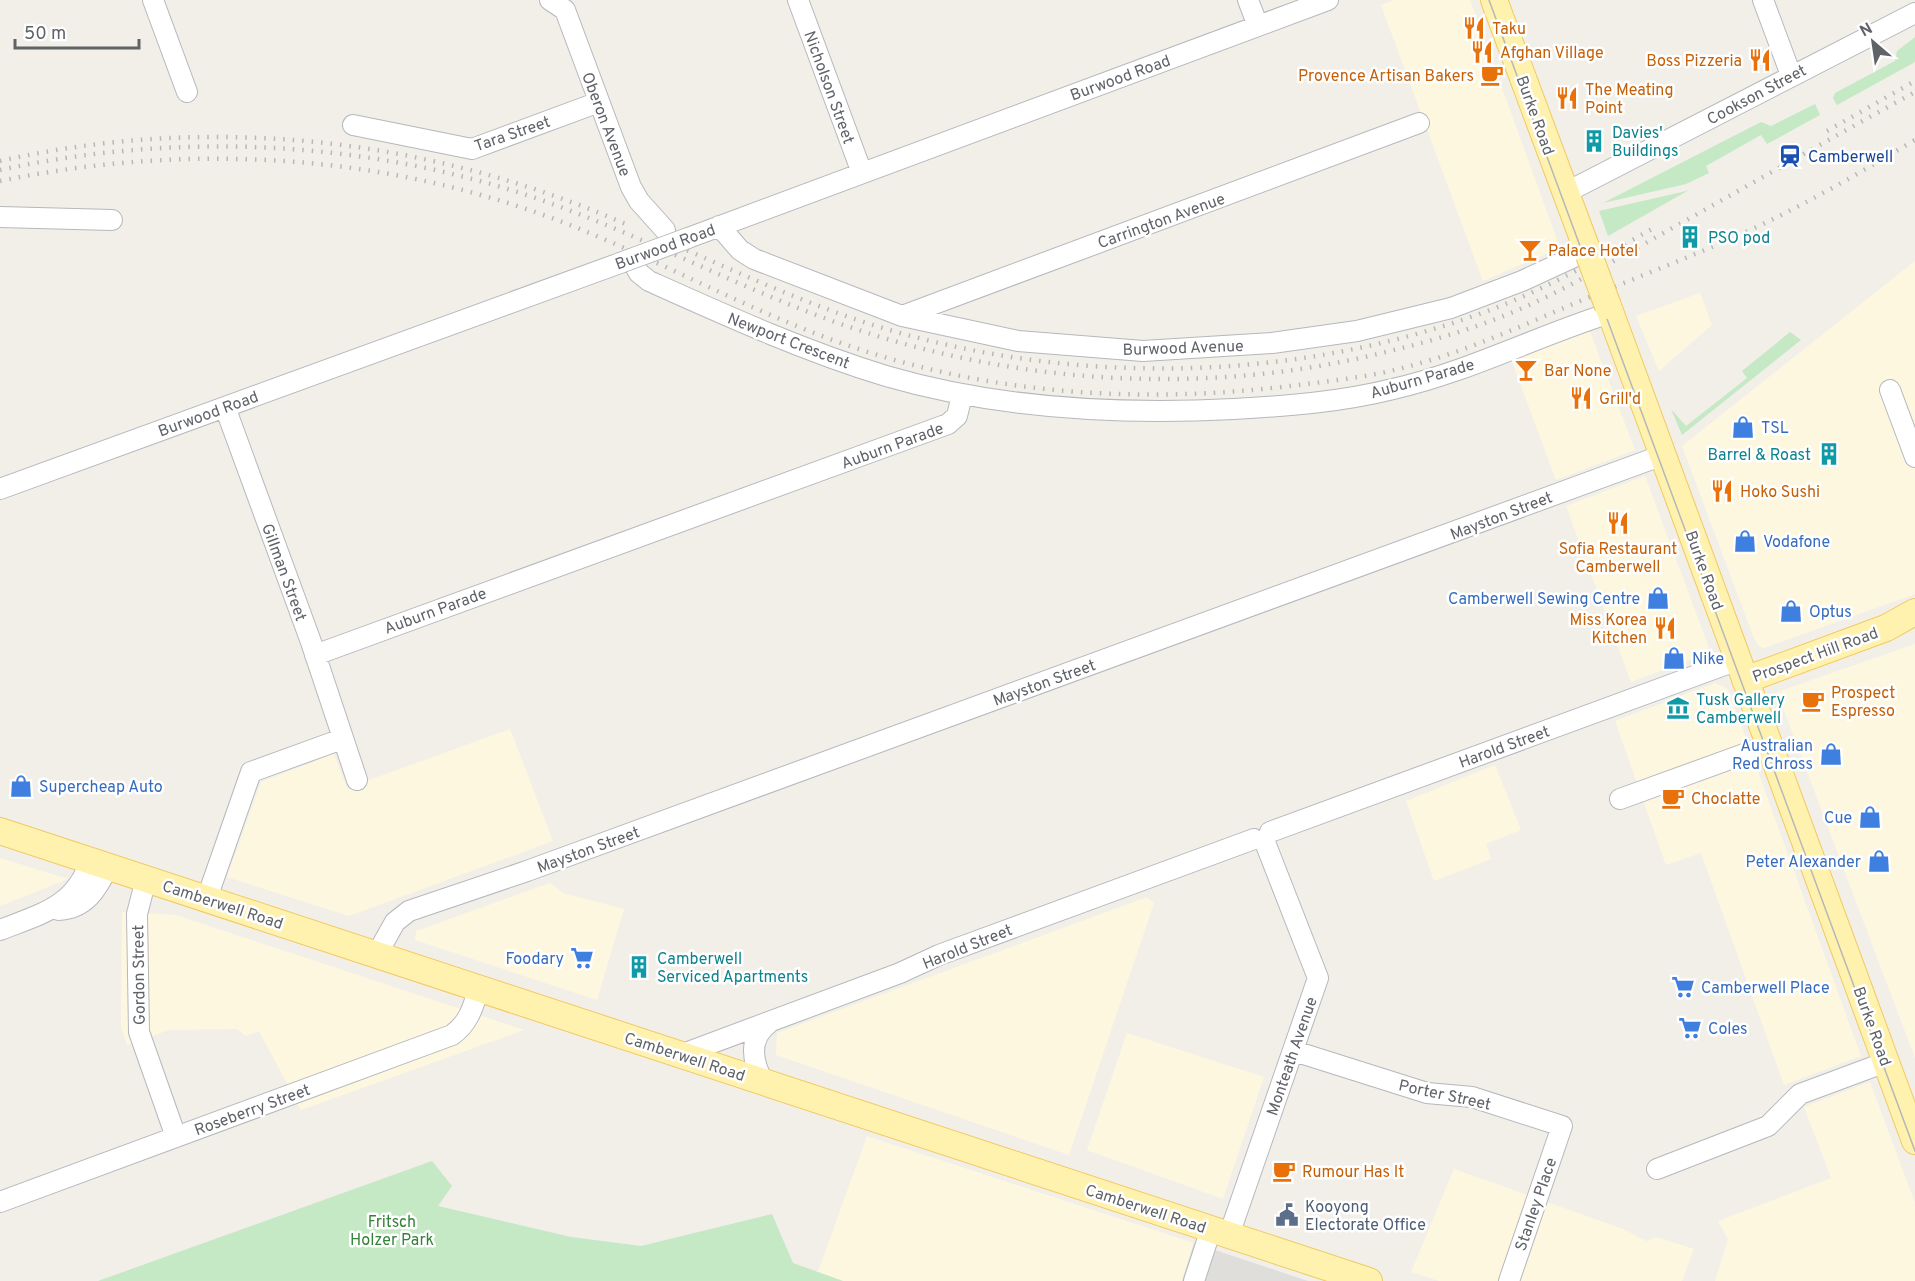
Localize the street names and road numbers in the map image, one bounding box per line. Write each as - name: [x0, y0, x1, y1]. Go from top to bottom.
- street label: Nicholson Street: [798, 28, 858, 147]
- street label: Burwood Road: [1068, 51, 1174, 106]
- street label: Cookson Street: [1704, 61, 1810, 130]
- street label: Oberon Avenue: [576, 70, 634, 180]
- street label: Burke Road: [1510, 73, 1558, 158]
- street label: Tara Street: [472, 113, 553, 157]
- street label: Carrington Avenue: [1095, 190, 1228, 254]
- street label: Burwood Road: [613, 220, 719, 275]
- street label: Newport Crescent: [724, 309, 852, 374]
- street label: Burwood Avenue: [1122, 337, 1244, 361]
- street label: Auburn Parade: [1368, 356, 1477, 404]
- street label: Burwood Road: [156, 387, 262, 442]
- street label: Auburn Parade: [839, 419, 947, 475]
- street label: Mayston Street: [1448, 488, 1556, 546]
- street label: Gillman Street: [256, 521, 310, 624]
- street label: Burke Road: [1679, 528, 1727, 613]
- street label: Auburn Parade: [382, 584, 490, 640]
- street label: Prospect Hill Road: [1750, 624, 1881, 688]
- street label: Mayston Street: [991, 656, 1099, 712]
- street label: Harold Street: [1457, 722, 1553, 774]
- street label: Mayston Street: [535, 823, 643, 879]
- street label: Camberwell Road: [159, 877, 285, 935]
- street label: Harold Street: [920, 921, 1016, 975]
- street label: Gordon Street: [129, 925, 151, 1025]
- street label: Burke Road: [1847, 984, 1895, 1069]
- street label: Monteath Avenue: [1263, 995, 1323, 1119]
- street label: Camberwell Road: [621, 1029, 747, 1087]
- street label: Porter Street: [1396, 1076, 1493, 1116]
- street label: Roseberry Street: [192, 1081, 313, 1141]
- street label: Stanley Place: [1512, 1155, 1562, 1254]
- street label: Camberwell Road: [1082, 1181, 1208, 1239]

